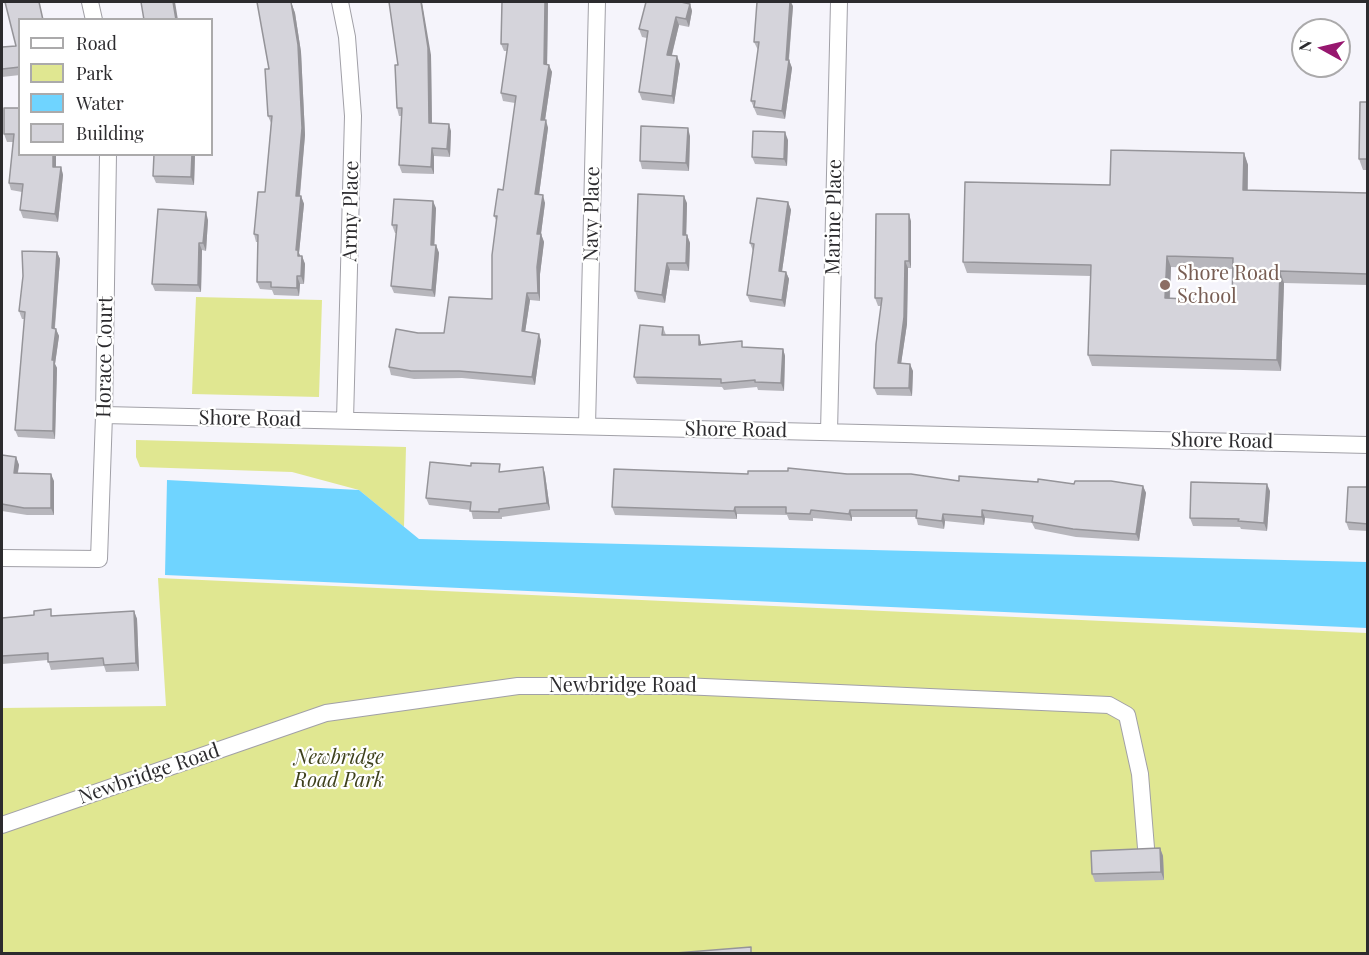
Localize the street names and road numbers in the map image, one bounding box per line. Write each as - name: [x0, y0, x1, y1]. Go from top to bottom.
- street label: Marine Place: [821, 159, 847, 275]
- street label: Army Place: [338, 160, 364, 262]
- street label: Navy Place: [579, 166, 605, 262]
- street label: Horace Court: [92, 296, 118, 418]
- street label: Shore Road: [198, 406, 302, 432]
- street label: Shore Road: [684, 417, 788, 443]
- street label: Shore Road: [1170, 428, 1274, 454]
- street label: Newbridge Road: [549, 674, 697, 698]
- street label: Newbridge Road: [75, 739, 223, 809]

